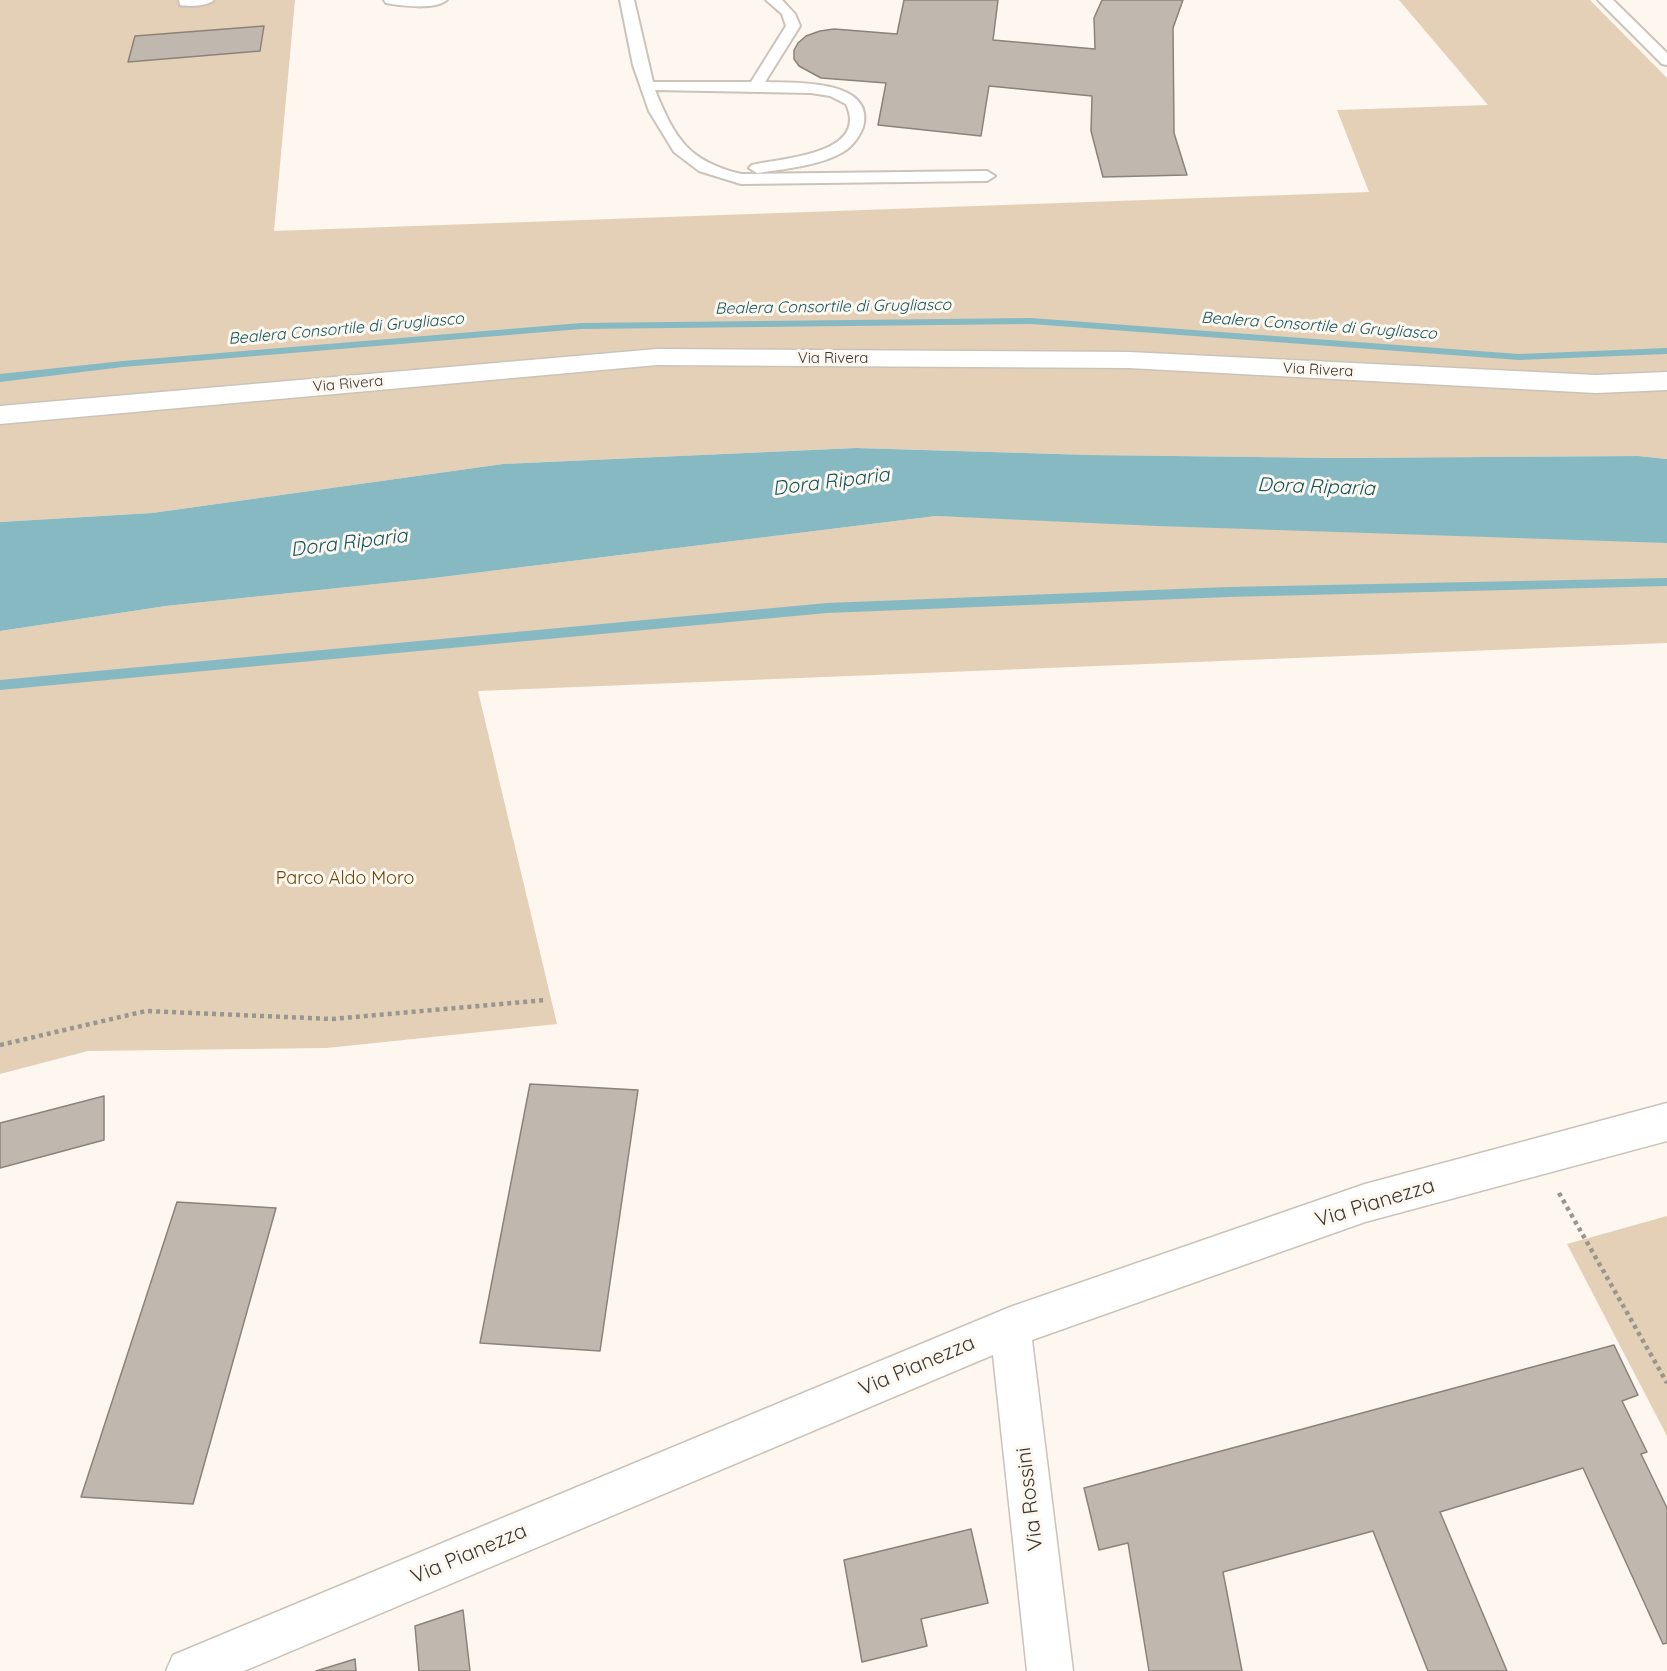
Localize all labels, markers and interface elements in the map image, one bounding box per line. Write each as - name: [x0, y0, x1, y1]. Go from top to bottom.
- water label: Bealera Consortile di Grugliasco: [715, 295, 951, 319]
- water label: Bealera Consortile di Grugliasco: [1201, 308, 1437, 344]
- water label: Bealera Consortile di Grugliasco: [228, 309, 464, 349]
- street label: Via Rivera: [798, 349, 868, 367]
- street label: Via Rivera: [1282, 359, 1354, 381]
- street label: Via Rivera: [312, 372, 384, 396]
- water label: Dora Riparia: [771, 463, 891, 501]
- water label: Dora Riparia: [1257, 473, 1375, 501]
- water label: Dora Riparia: [289, 524, 409, 562]
- park label: Parco Aldo Moro: [276, 868, 414, 890]
- street label: Via Pianezza: [1312, 1173, 1438, 1233]
- street label: Via Pianezza: [855, 1330, 979, 1402]
- street label: Via Rossini: [1011, 1446, 1049, 1552]
- street label: Via Pianezza: [407, 1518, 531, 1590]

